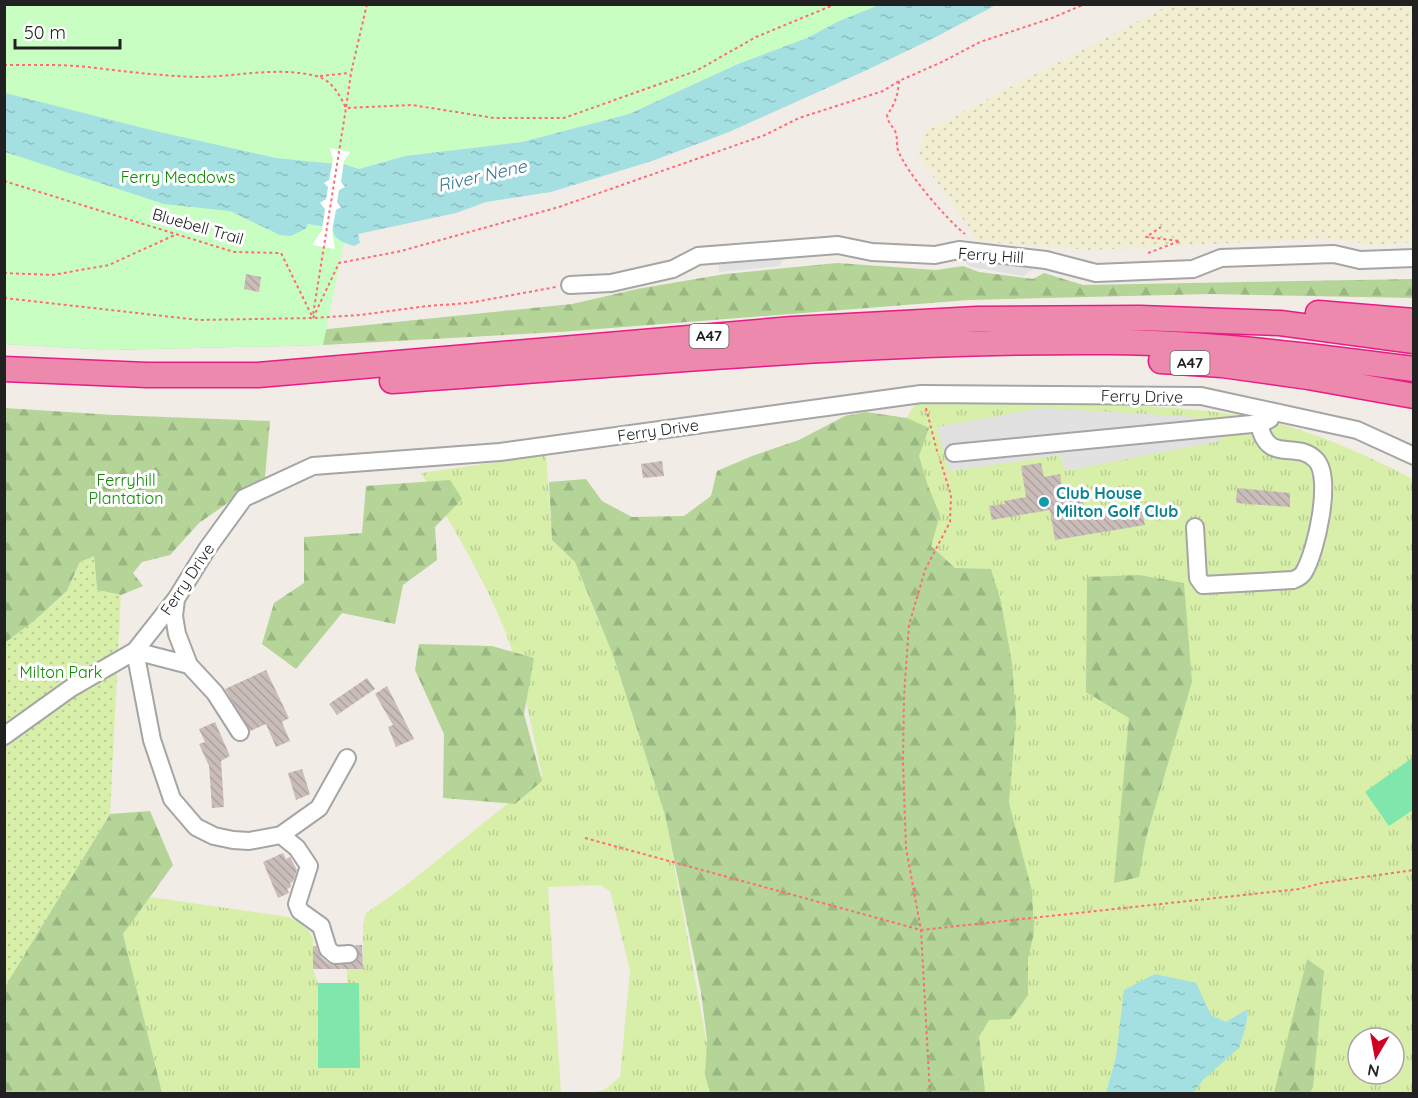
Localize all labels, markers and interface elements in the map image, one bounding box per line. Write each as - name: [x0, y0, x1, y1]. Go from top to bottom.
- scale bar: [15, 12, 120, 50]
- text: 50 m: [24, 21, 66, 44]
- water label: River Nene: [435, 154, 530, 197]
- park label: Ferry Meadows: [121, 167, 235, 187]
- street label: Bluebell Trail: [150, 203, 246, 249]
- street label: Ferry Hill: [957, 243, 1025, 267]
- road number: A47: [690, 324, 728, 348]
- road number: A47: [1170, 351, 1210, 375]
- street label: Ferry Drive: [1101, 385, 1183, 407]
- street label: Ferry Drive: [616, 414, 700, 446]
- park label: Ferryhill Plantation: [88, 470, 164, 508]
- place label: Club House Milton Golf Club: [1056, 483, 1178, 521]
- marker: Club House Milton Golf Club: [1037, 495, 1051, 509]
- street label: Ferry Drive: [156, 539, 218, 619]
- park label: Milton Park: [20, 662, 102, 682]
- north arrow: [1346, 1026, 1406, 1086]
- text: N: [1366, 1060, 1381, 1082]

